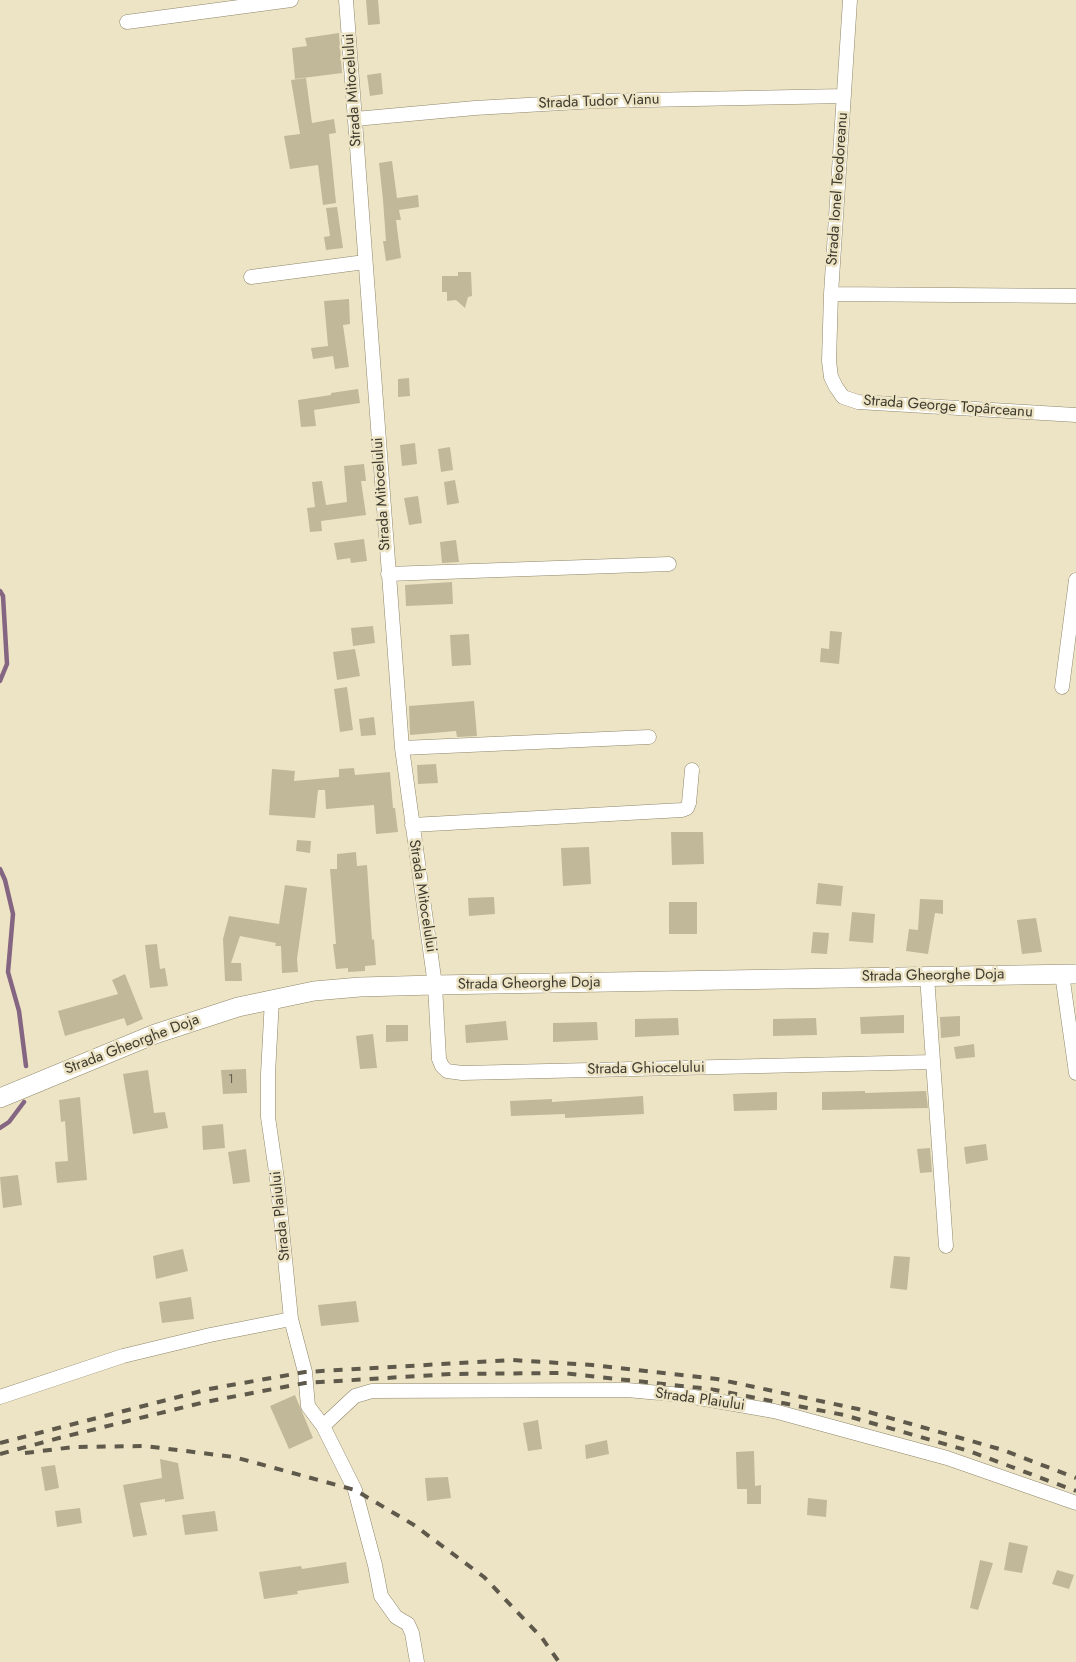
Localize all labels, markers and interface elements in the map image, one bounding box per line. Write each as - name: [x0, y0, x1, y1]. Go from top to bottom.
- street label: Strada Mitocelului: [340, 33, 366, 147]
- street label: Strada Tudor Vianu: [538, 91, 660, 113]
- street label: Strada Ionel Teodoreanu: [824, 112, 852, 266]
- street label: Strada George Topârceanu: [863, 392, 1033, 422]
- street label: Strada Mitocelului: [369, 437, 395, 551]
- street label: Strada Mitocelului: [404, 838, 440, 954]
- street label: Strada Gheorghe Doja: [861, 966, 1005, 986]
- street label: Strada Gheorghe Doja: [457, 974, 601, 994]
- street label: Strada Gheorghe Doja: [62, 1011, 202, 1079]
- street label: Strada Ghiocelului: [587, 1059, 705, 1079]
- house number: 1: [228, 1073, 234, 1087]
- street label: Strada Plaiului: [267, 1170, 295, 1262]
- street label: Strada Plaiului: [654, 1385, 746, 1415]

